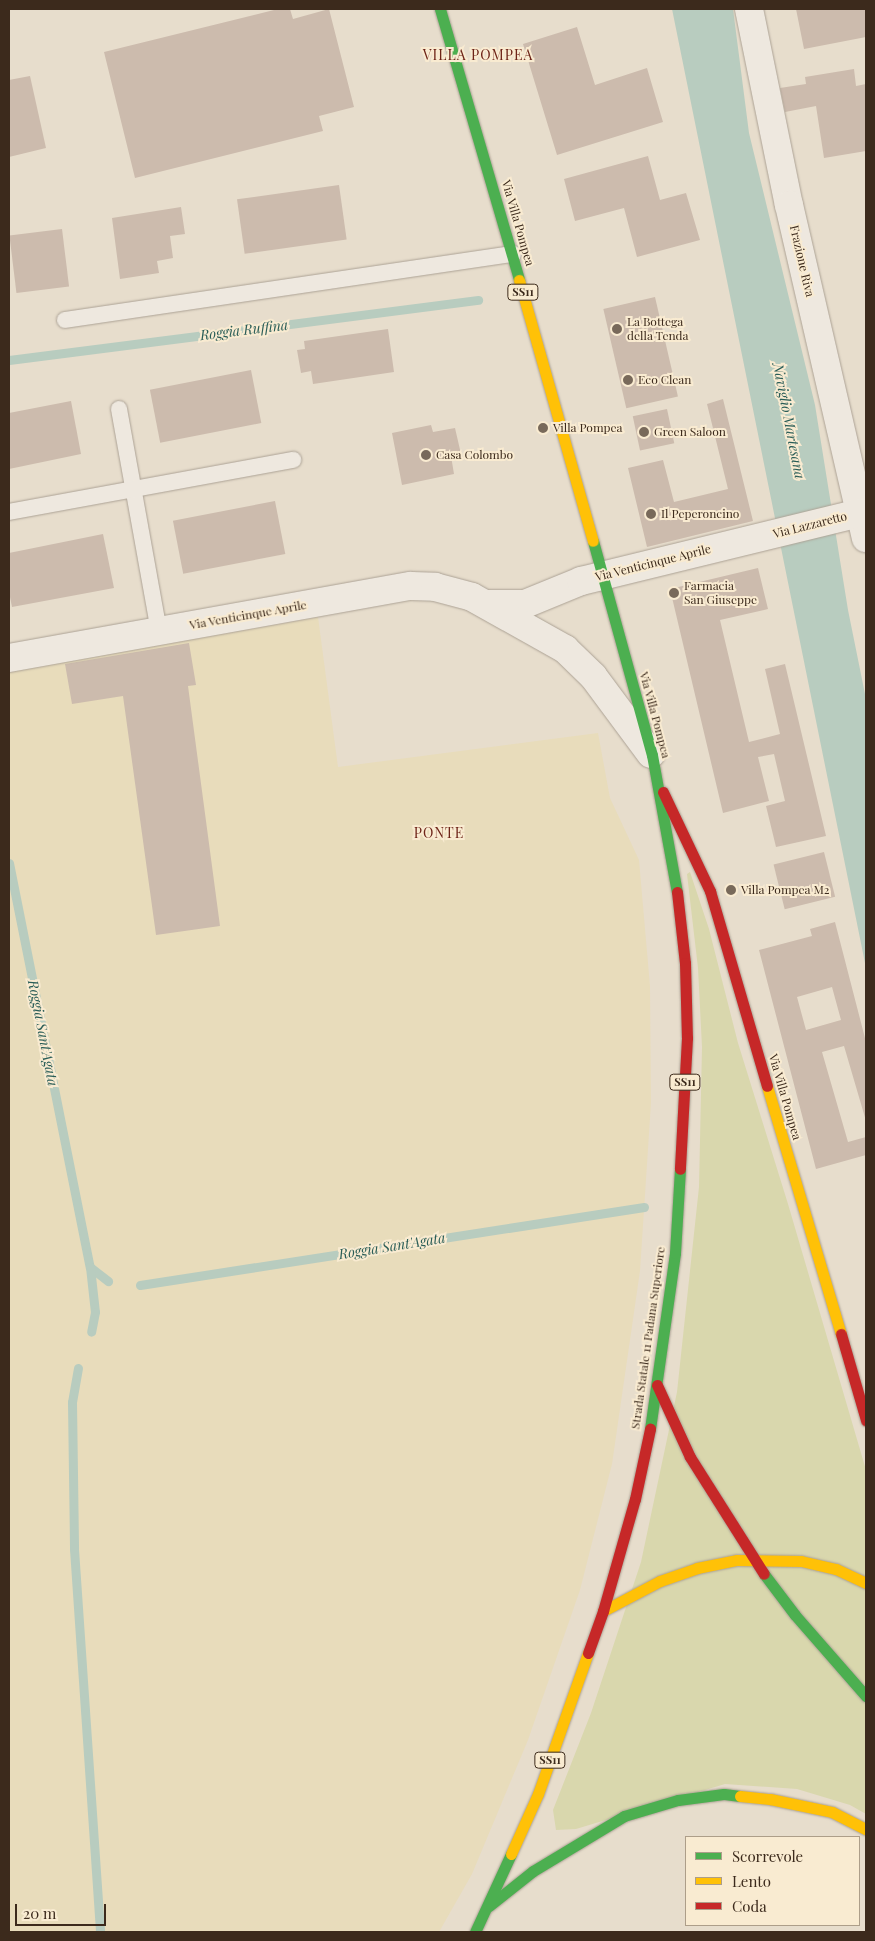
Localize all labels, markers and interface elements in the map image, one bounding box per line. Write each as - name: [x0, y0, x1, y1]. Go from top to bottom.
- district label: VILLA POMPEA: [421, 47, 535, 63]
- street label: Via Villa Pompea: [499, 178, 537, 268]
- street label: Frazione Riva: [787, 224, 817, 298]
- road number: SS11: [507, 284, 539, 300]
- place label: La Bottega della Tenda: [627, 315, 689, 343]
- water label: Roggia Ruffina: [199, 316, 289, 344]
- marker: La Bottega della Tenda: [611, 323, 623, 335]
- water label: Naviglio Martesana: [770, 362, 808, 480]
- place label: Eco Clean: [638, 373, 691, 387]
- marker: Eco Clean: [622, 374, 634, 386]
- place label: Villa Pompea: [553, 421, 623, 435]
- marker: Villa Pompea: [537, 422, 549, 434]
- place label: Green Saloon: [654, 425, 726, 439]
- marker: Green Saloon: [638, 426, 650, 438]
- place label: Casa Colombo: [436, 448, 513, 462]
- marker: Casa Colombo: [420, 449, 432, 461]
- place label: Il Peperoncino: [661, 507, 739, 521]
- marker: Il Peperoncino: [645, 508, 657, 520]
- street label: Via Lazzaretto: [771, 509, 849, 541]
- street label: Via Venticinque Aprile: [593, 542, 713, 584]
- place label: Farmacia San Giuseppe: [684, 579, 757, 607]
- marker: Farmacia San Giuseppe: [668, 587, 680, 599]
- street label: Via Venticinque Aprile: [188, 598, 308, 632]
- street label: Via Villa Pompea: [636, 670, 674, 760]
- district label: PONTE: [413, 825, 465, 841]
- place label: Villa Pompea M2: [741, 883, 830, 897]
- marker: Villa Pompea M2: [725, 884, 737, 896]
- water label: Roggia Sant'Agata: [24, 978, 62, 1088]
- street label: Via Villa Pompea: [766, 1052, 804, 1142]
- road number: SS11: [669, 1074, 701, 1090]
- water label: Roggia Sant'Agata: [337, 1229, 447, 1263]
- street label: Strada Statale 11 Padana Superiore: [628, 1246, 668, 1430]
- road number: SS11: [534, 1752, 566, 1768]
- legend: [685, 1836, 860, 1926]
- text: Scorrevole: [732, 1846, 803, 1866]
- text: Lento: [732, 1871, 771, 1891]
- scale bar: [18, 1894, 109, 1926]
- text: Coda: [732, 1896, 767, 1916]
- text: 20 m: [23, 1903, 56, 1923]

